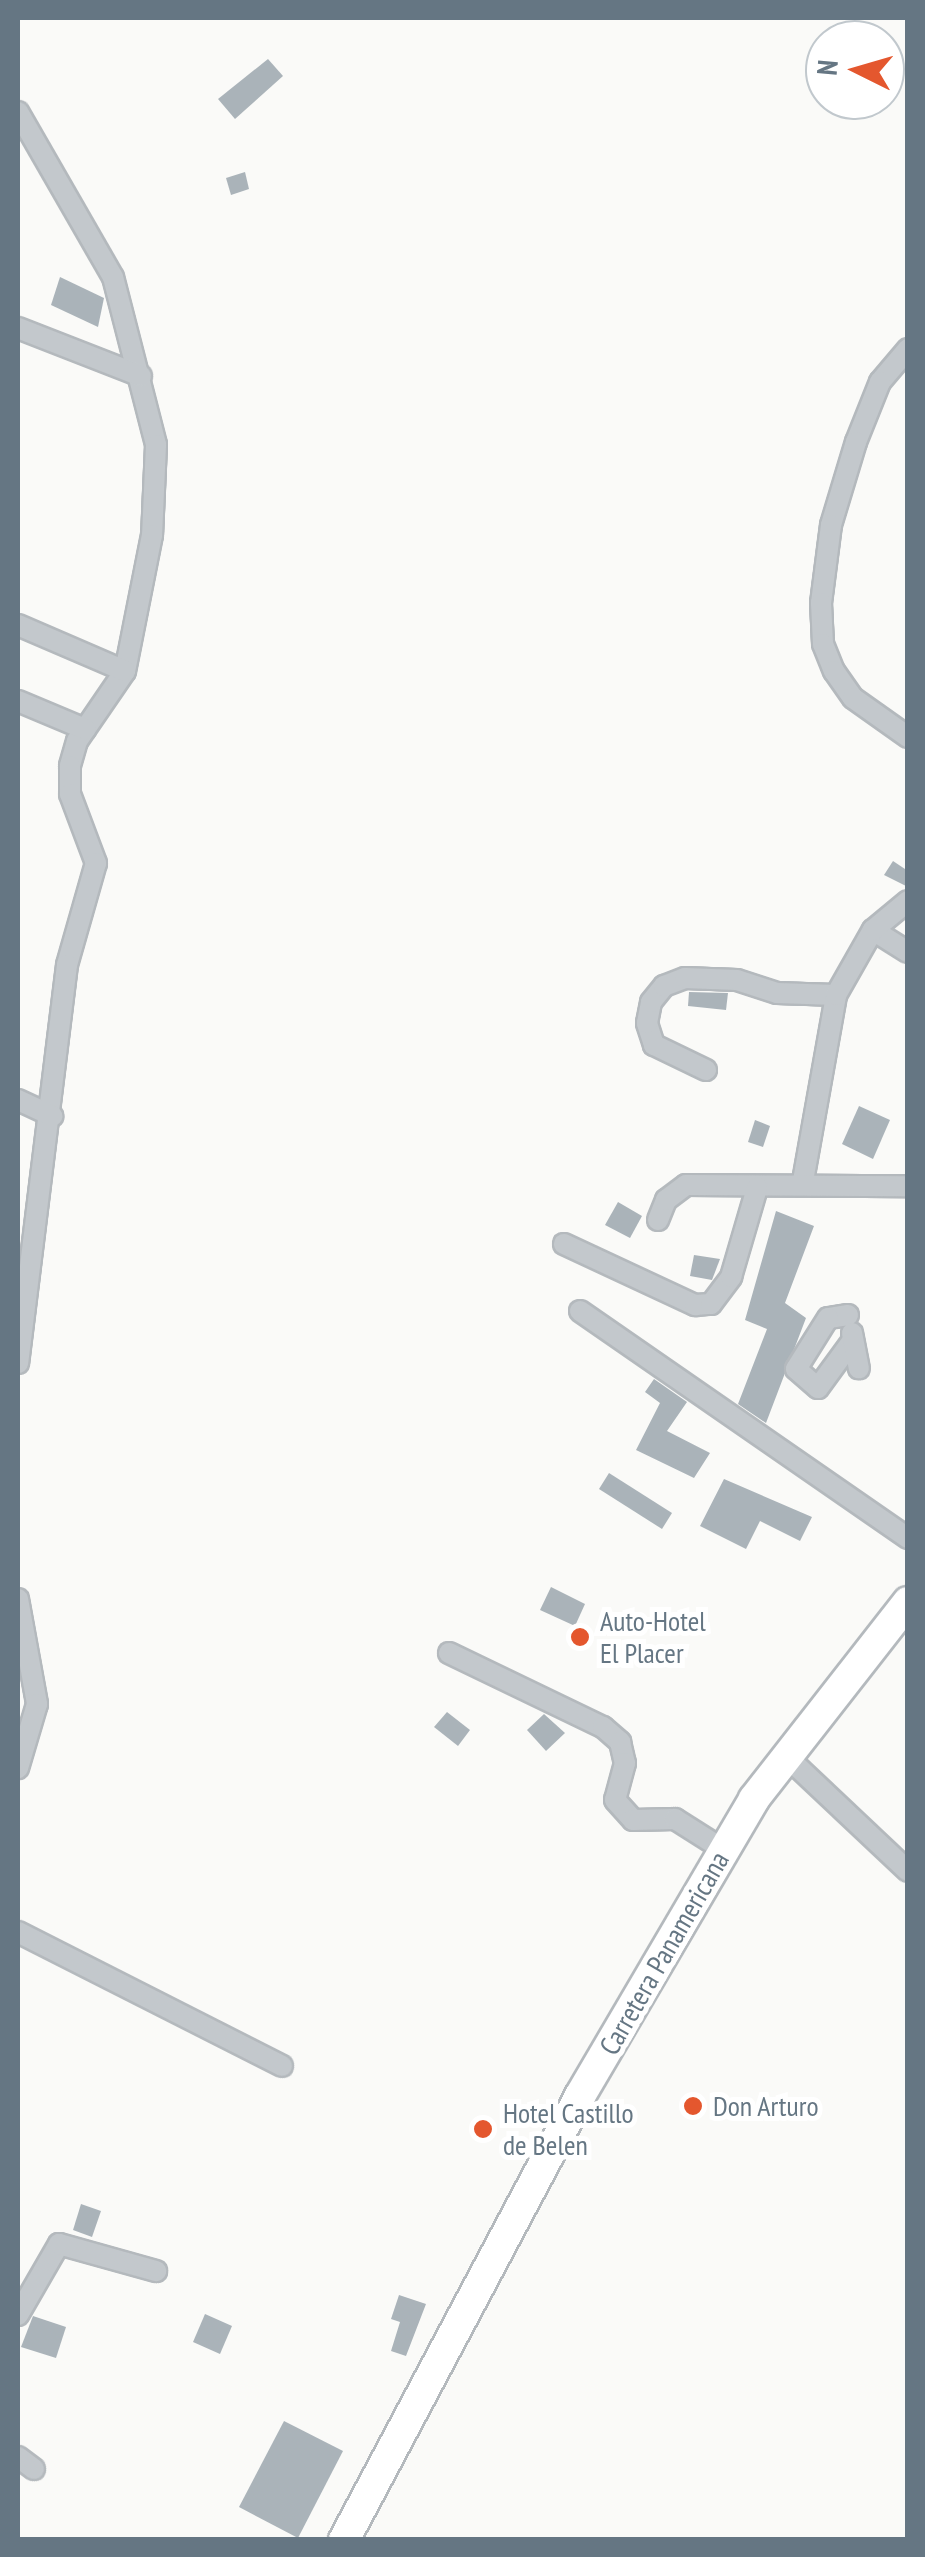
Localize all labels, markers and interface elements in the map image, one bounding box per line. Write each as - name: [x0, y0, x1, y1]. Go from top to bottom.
- north arrow: [805, 20, 905, 120]
- text: N: [808, 58, 846, 77]
- place label: Auto-Hotel El Placer: [600, 1604, 706, 1670]
- marker: Auto-Hotel El Placer: [569, 1626, 591, 1648]
- street label: Carretera Panamericana: [592, 1845, 736, 2061]
- place label: Don Arturo: [713, 2089, 819, 2123]
- marker: Don Arturo: [682, 2095, 704, 2117]
- place label: Hotel Castillo de Belen: [503, 2096, 634, 2162]
- marker: Hotel Castillo de Belen: [472, 2118, 494, 2140]

